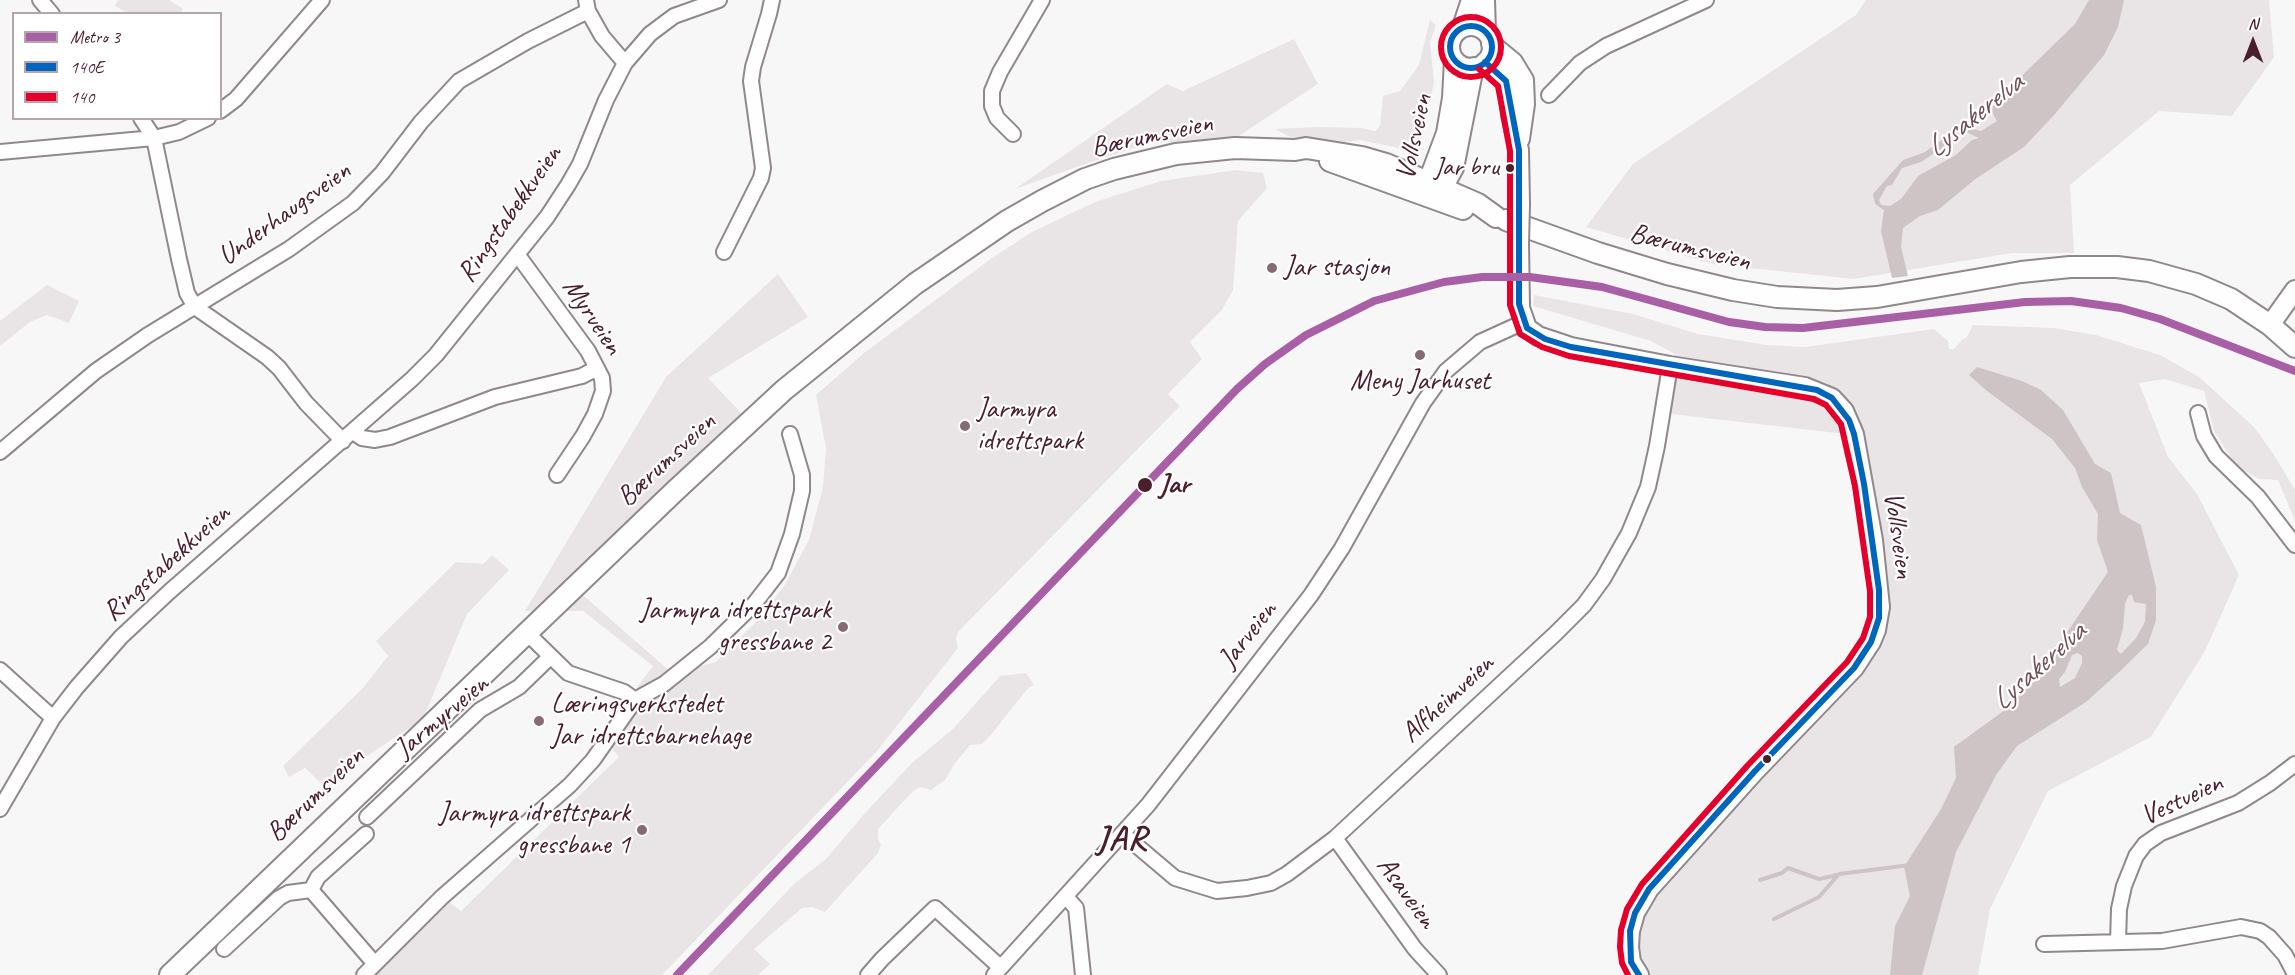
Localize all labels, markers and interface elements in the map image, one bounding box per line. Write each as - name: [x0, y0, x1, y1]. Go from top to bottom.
- legend: [12, 12, 222, 120]
- north arrow: [2223, 12, 2283, 72]
- text: N: [2248, 14, 2258, 34]
- text: Metro 3: [70, 26, 120, 48]
- text: 140E: [70, 56, 104, 78]
- water label: Lysakerelva: [1919, 66, 2031, 166]
- text: 140: [70, 86, 94, 108]
- street label: Vollsveien: [1390, 91, 1440, 183]
- street label: Bærumsveien: [1088, 107, 1216, 165]
- street label: Ringstabekkveien: [450, 139, 570, 289]
- place label: Jar bru: [1434, 152, 1499, 184]
- street label: Underhaugsveien: [212, 155, 358, 273]
- marker: Jar bru: [1504, 162, 1516, 174]
- street label: Bærumsveien: [1626, 217, 1754, 279]
- place label: Jar stasjon: [1284, 251, 1390, 285]
- marker: Jar stasjon: [1265, 261, 1279, 275]
- street label: Myrveien: [554, 272, 630, 362]
- marker: Meny Jarhuset: [1413, 348, 1427, 362]
- place label: Meny Jarhuset: [1350, 365, 1490, 399]
- place label: Jarmyra idrettspark: [977, 393, 1083, 459]
- street label: Bærumsveien: [611, 406, 723, 514]
- marker: Jarmyra idrettspark: [958, 419, 972, 433]
- place label: Jar: [1159, 468, 1190, 502]
- marker: Jar: [1136, 476, 1154, 494]
- street label: Vollsveien: [1875, 490, 1921, 580]
- street label: Ringstabekkveien: [96, 497, 238, 629]
- place label: Jarmyra idrettspark gressbane 2: [640, 594, 831, 660]
- street label: Jarveien: [1211, 595, 1285, 675]
- water label: Lysakerelva: [1984, 615, 2094, 719]
- marker: Jarmyra idrettspark gressbane 2: [836, 620, 850, 634]
- street label: Alfheimveien: [1395, 648, 1501, 750]
- street label: Jarmyrveien: [388, 668, 496, 766]
- place label: Læringsverkstedet Jar idrettsbarnehage: [551, 688, 750, 754]
- marker: Læringsverkstedet Jar idrettsbarnehage: [532, 714, 546, 728]
- street label: Bærumsveien: [260, 740, 372, 850]
- unlabelled marker: [1761, 753, 1773, 765]
- street label: Vestveien: [2136, 767, 2228, 833]
- place label: Jarmyra idrettspark gressbane 1: [439, 797, 630, 863]
- district label: JAR: [1097, 820, 1147, 860]
- marker: Jarmyra idrettspark gressbane 1: [635, 823, 649, 837]
- street label: Asaveien: [1369, 850, 1443, 936]

